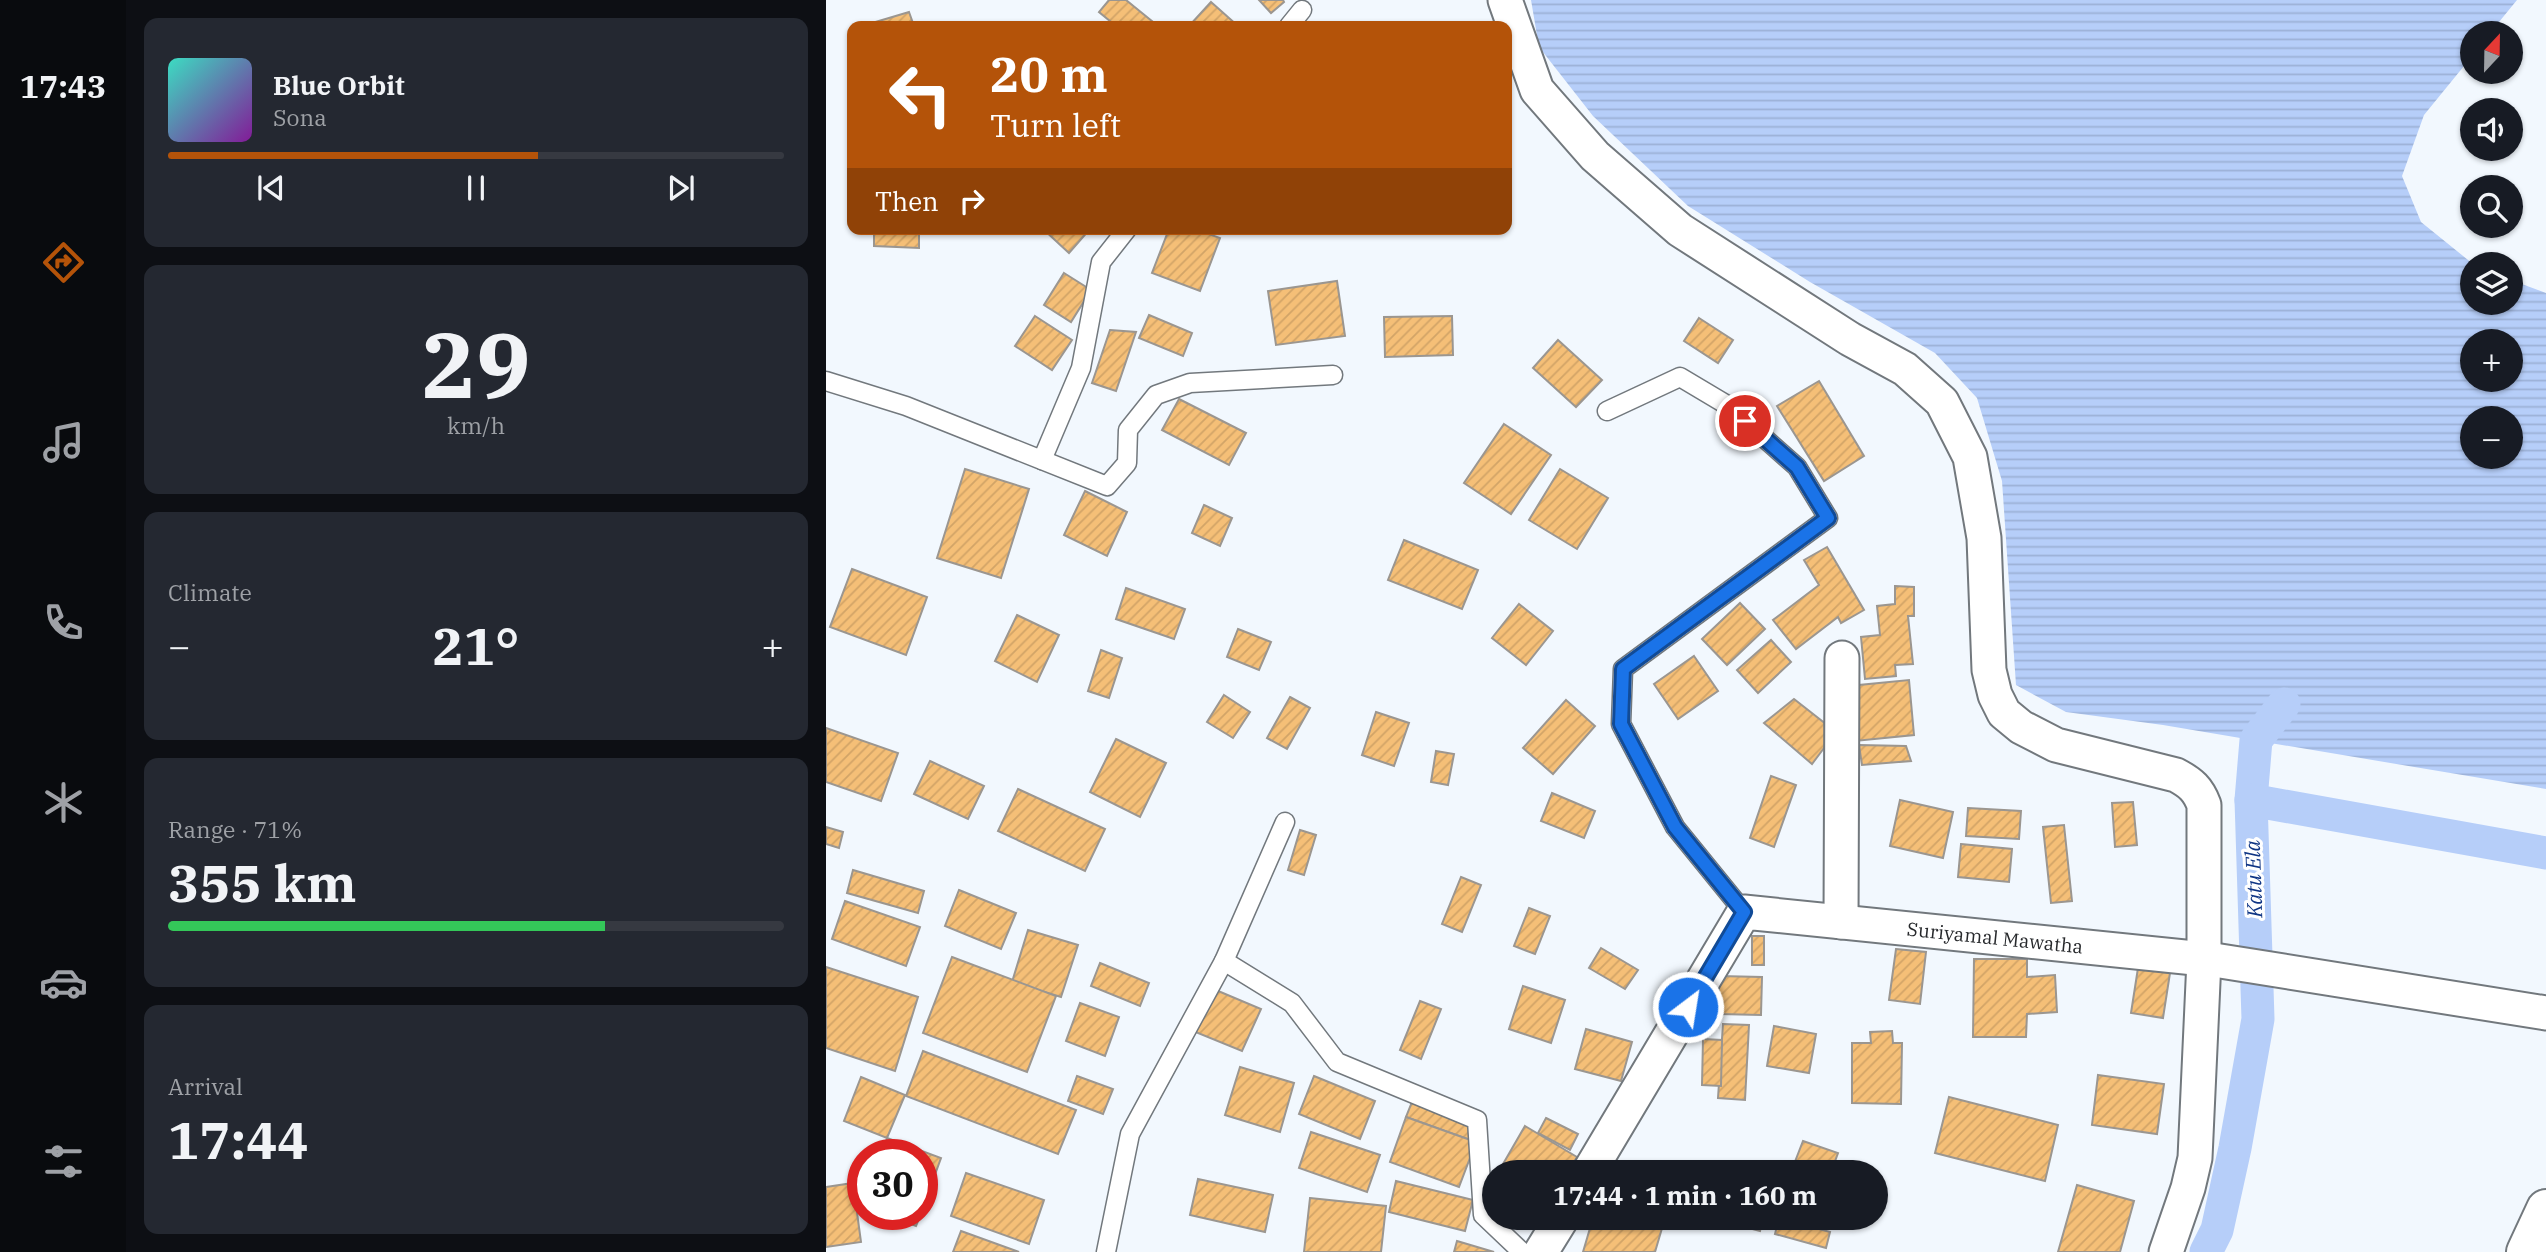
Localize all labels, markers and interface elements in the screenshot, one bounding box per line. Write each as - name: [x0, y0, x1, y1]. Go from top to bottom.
- north arrow: [2460, 21, 2524, 84]
- map controls: [2460, 21, 2523, 469]
- text: 20 m: [990, 42, 1108, 105]
- icon: left: [875, 49, 966, 140]
- text: 17:43: [20, 65, 106, 107]
- text: Blue Orbit: [273, 68, 405, 102]
- button: sound: [2460, 98, 2523, 161]
- text: Sona: [273, 102, 327, 132]
- text: Turn left: [990, 104, 1121, 146]
- icon: previous: [252, 169, 290, 207]
- icon: pause: [457, 169, 495, 207]
- icon: next: [662, 169, 700, 207]
- button: search: [2460, 175, 2523, 238]
- icon: right: [953, 182, 991, 220]
- text: Then: [875, 184, 939, 218]
- icon: directions: [39, 238, 88, 287]
- button: layers: [2460, 252, 2523, 315]
- text: 29: [421, 305, 531, 423]
- button: +: [2460, 329, 2523, 392]
- pin: [1715, 391, 1775, 451]
- icon: arrive: [1726, 402, 1764, 440]
- button: −: [2460, 406, 2523, 469]
- text: km/h: [447, 410, 505, 440]
- icon: music: [39, 418, 88, 467]
- text: Climate: [168, 577, 252, 607]
- icon: phone: [39, 598, 88, 647]
- text: 21°: [433, 612, 519, 679]
- text: −: [168, 621, 191, 670]
- text: +: [761, 621, 784, 670]
- icon: climate: [39, 778, 88, 827]
- text: Range · 71%: [168, 814, 302, 844]
- water label: Katu Ela: [2238, 839, 2268, 919]
- text: 355 km: [168, 849, 357, 916]
- street label: Suriyamal Mawatha: [1906, 917, 2084, 959]
- icon: car: [39, 958, 88, 1007]
- position arrow: [1651, 970, 1725, 1044]
- text: Arrival: [168, 1071, 243, 1101]
- text: 17:44: [168, 1106, 309, 1173]
- icon: filters: [39, 1137, 88, 1186]
- speed limit sign: 30: [847, 1139, 938, 1230]
- text: 17:44 · 1 min · 160 m: [1553, 1178, 1817, 1212]

